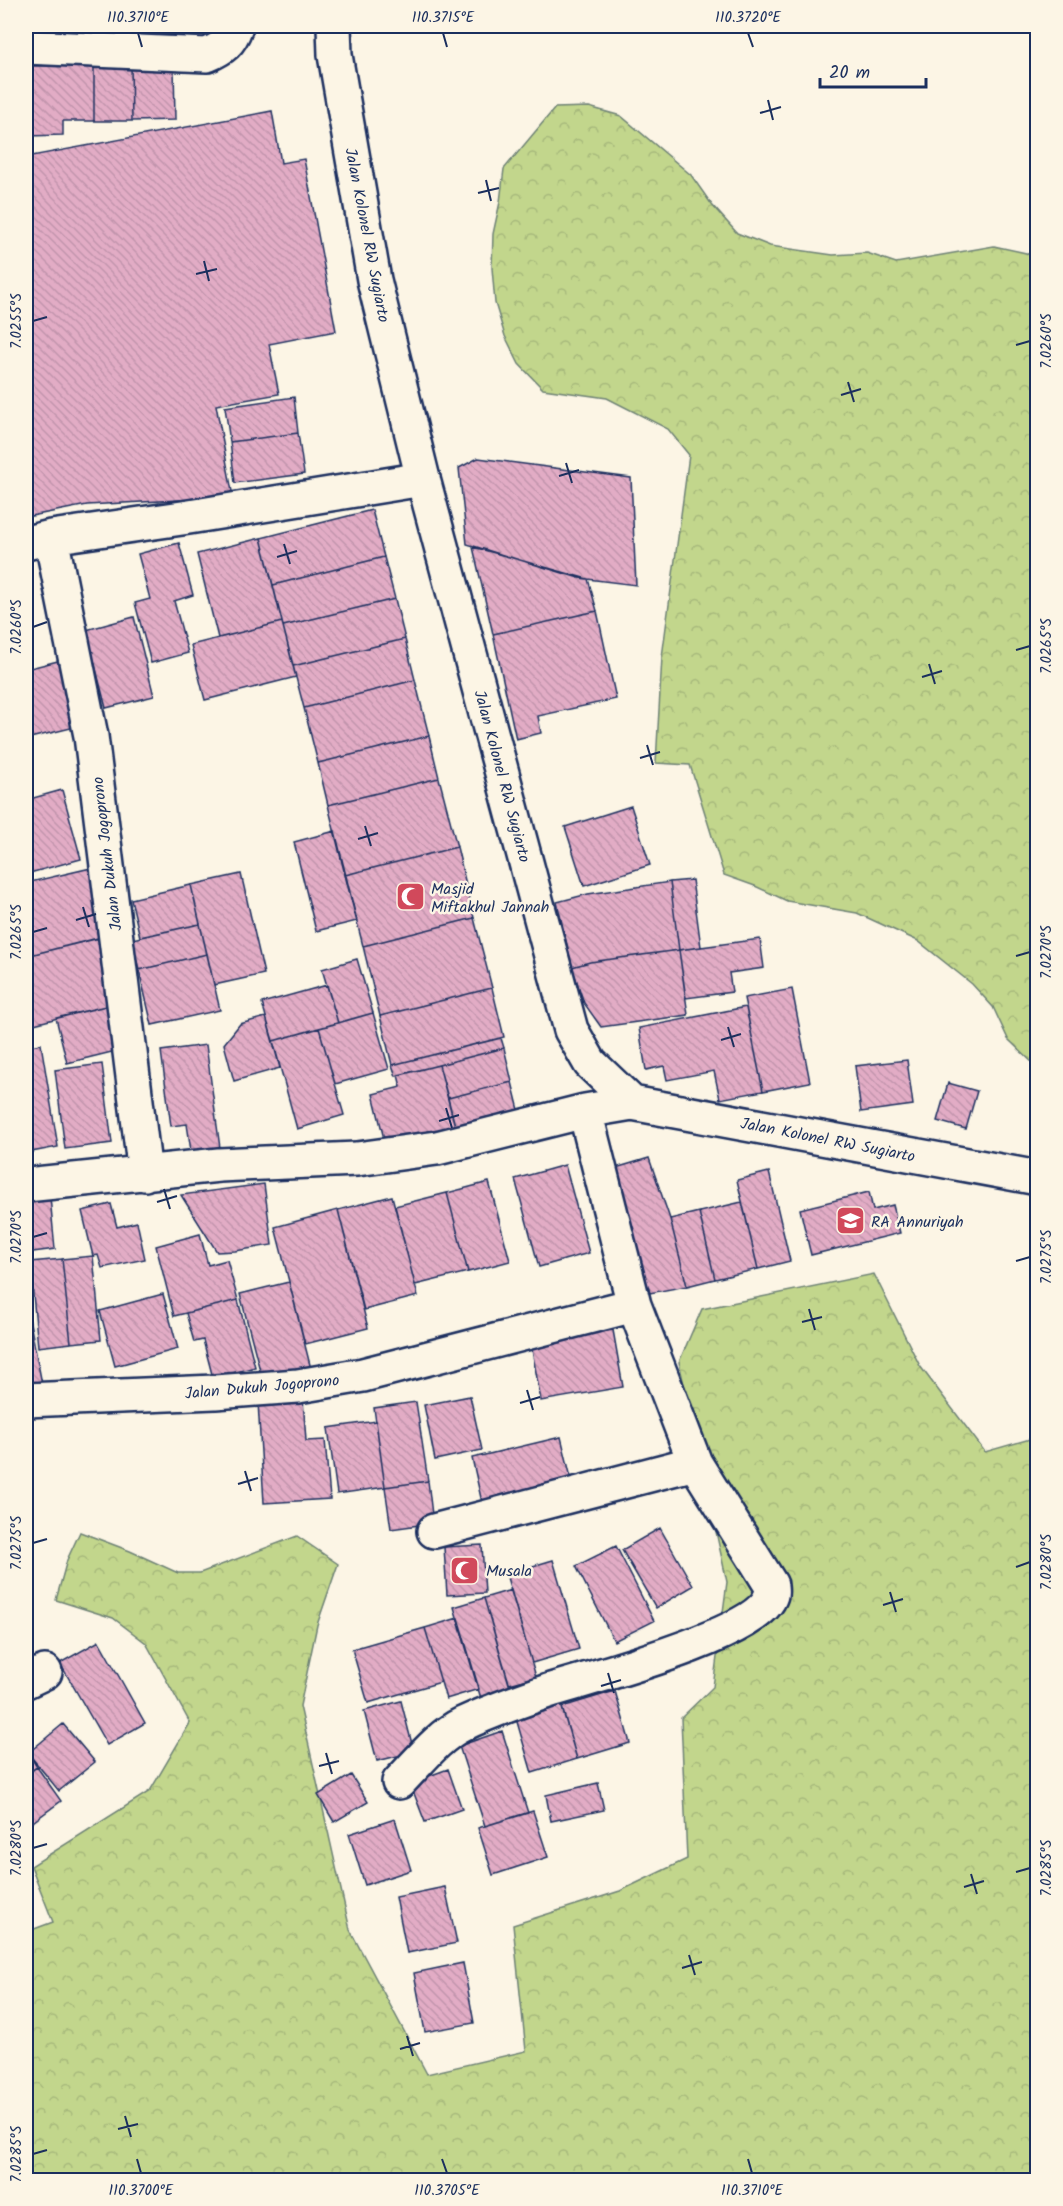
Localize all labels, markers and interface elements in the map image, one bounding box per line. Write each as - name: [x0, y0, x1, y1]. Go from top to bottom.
- text: 110.3710°E: [107, 6, 170, 30]
- text: 110.3715°E: [412, 6, 476, 30]
- text: 110.3720°E: [715, 6, 782, 30]
- scale bar: [820, 51, 926, 89]
- text: 20 m: [829, 59, 870, 88]
- street label: Jalan Kolonel RW Sugiarto: [337, 146, 396, 325]
- text: 7.0255°S: [5, 293, 29, 349]
- text: 7.0260°S: [1035, 313, 1059, 369]
- text: 7.0260°S: [5, 599, 29, 655]
- text: 7.0265°S: [1035, 618, 1059, 674]
- street label: Jalan Kolonel RW Sugiarto: [467, 687, 537, 865]
- street label: Jalan Dukuh Jogoprono: [86, 775, 129, 932]
- place label: Masjid Miftakhul Jannah: [431, 877, 549, 920]
- mosque icon: Masjid Miftakhul Jannah: [394, 881, 426, 913]
- text: 7.0265°S: [5, 904, 29, 960]
- text: 7.0270°S: [1035, 925, 1059, 979]
- street label: Jalan Kolonel RW Sugiarto: [738, 1111, 917, 1170]
- school or university icon: RA Annuriyah: [834, 1205, 866, 1237]
- text: 7.0270°S: [5, 1210, 29, 1264]
- place label: RA Annuriyah: [871, 1210, 964, 1235]
- text: 7.0275°S: [1035, 1230, 1059, 1284]
- street label: Jalan Dukuh Jogoprono: [184, 1368, 340, 1407]
- text: 7.0275°S: [5, 1516, 29, 1570]
- text: 7.0280°S: [1035, 1534, 1059, 1590]
- mosque icon: Musala: [449, 1554, 481, 1586]
- place label: Musala: [486, 1559, 532, 1584]
- text: 7.0280°S: [5, 1820, 29, 1876]
- text: 7.0285°S: [1035, 1840, 1059, 1896]
- text: 7.0285°S: [5, 2126, 29, 2182]
- text: 110.3700°E: [109, 2179, 175, 2203]
- text: 110.3705°E: [414, 2179, 481, 2203]
- text: 110.3710°E: [721, 2179, 784, 2203]

